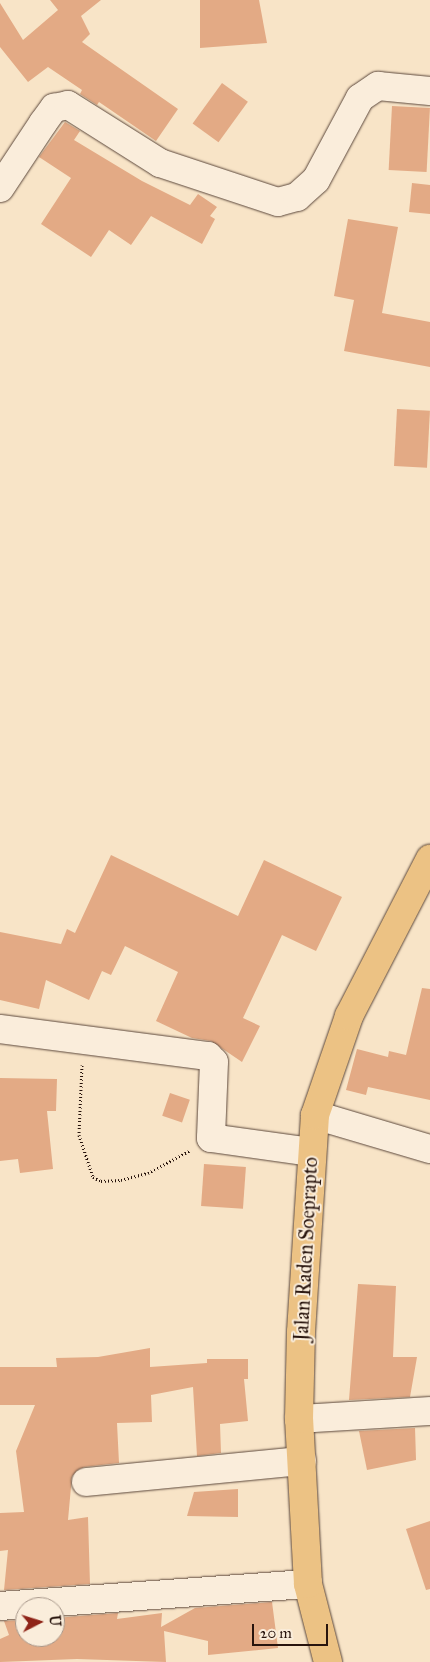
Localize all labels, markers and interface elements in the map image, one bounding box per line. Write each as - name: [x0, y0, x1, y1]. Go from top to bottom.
- street label: Jalan Raden Soeprapto: [289, 1156, 323, 1342]
- north arrow: [15, 1597, 65, 1647]
- text: U: [45, 1614, 63, 1627]
- scale bar: [255, 1614, 331, 1646]
- text: 20 m: [260, 1624, 292, 1642]

